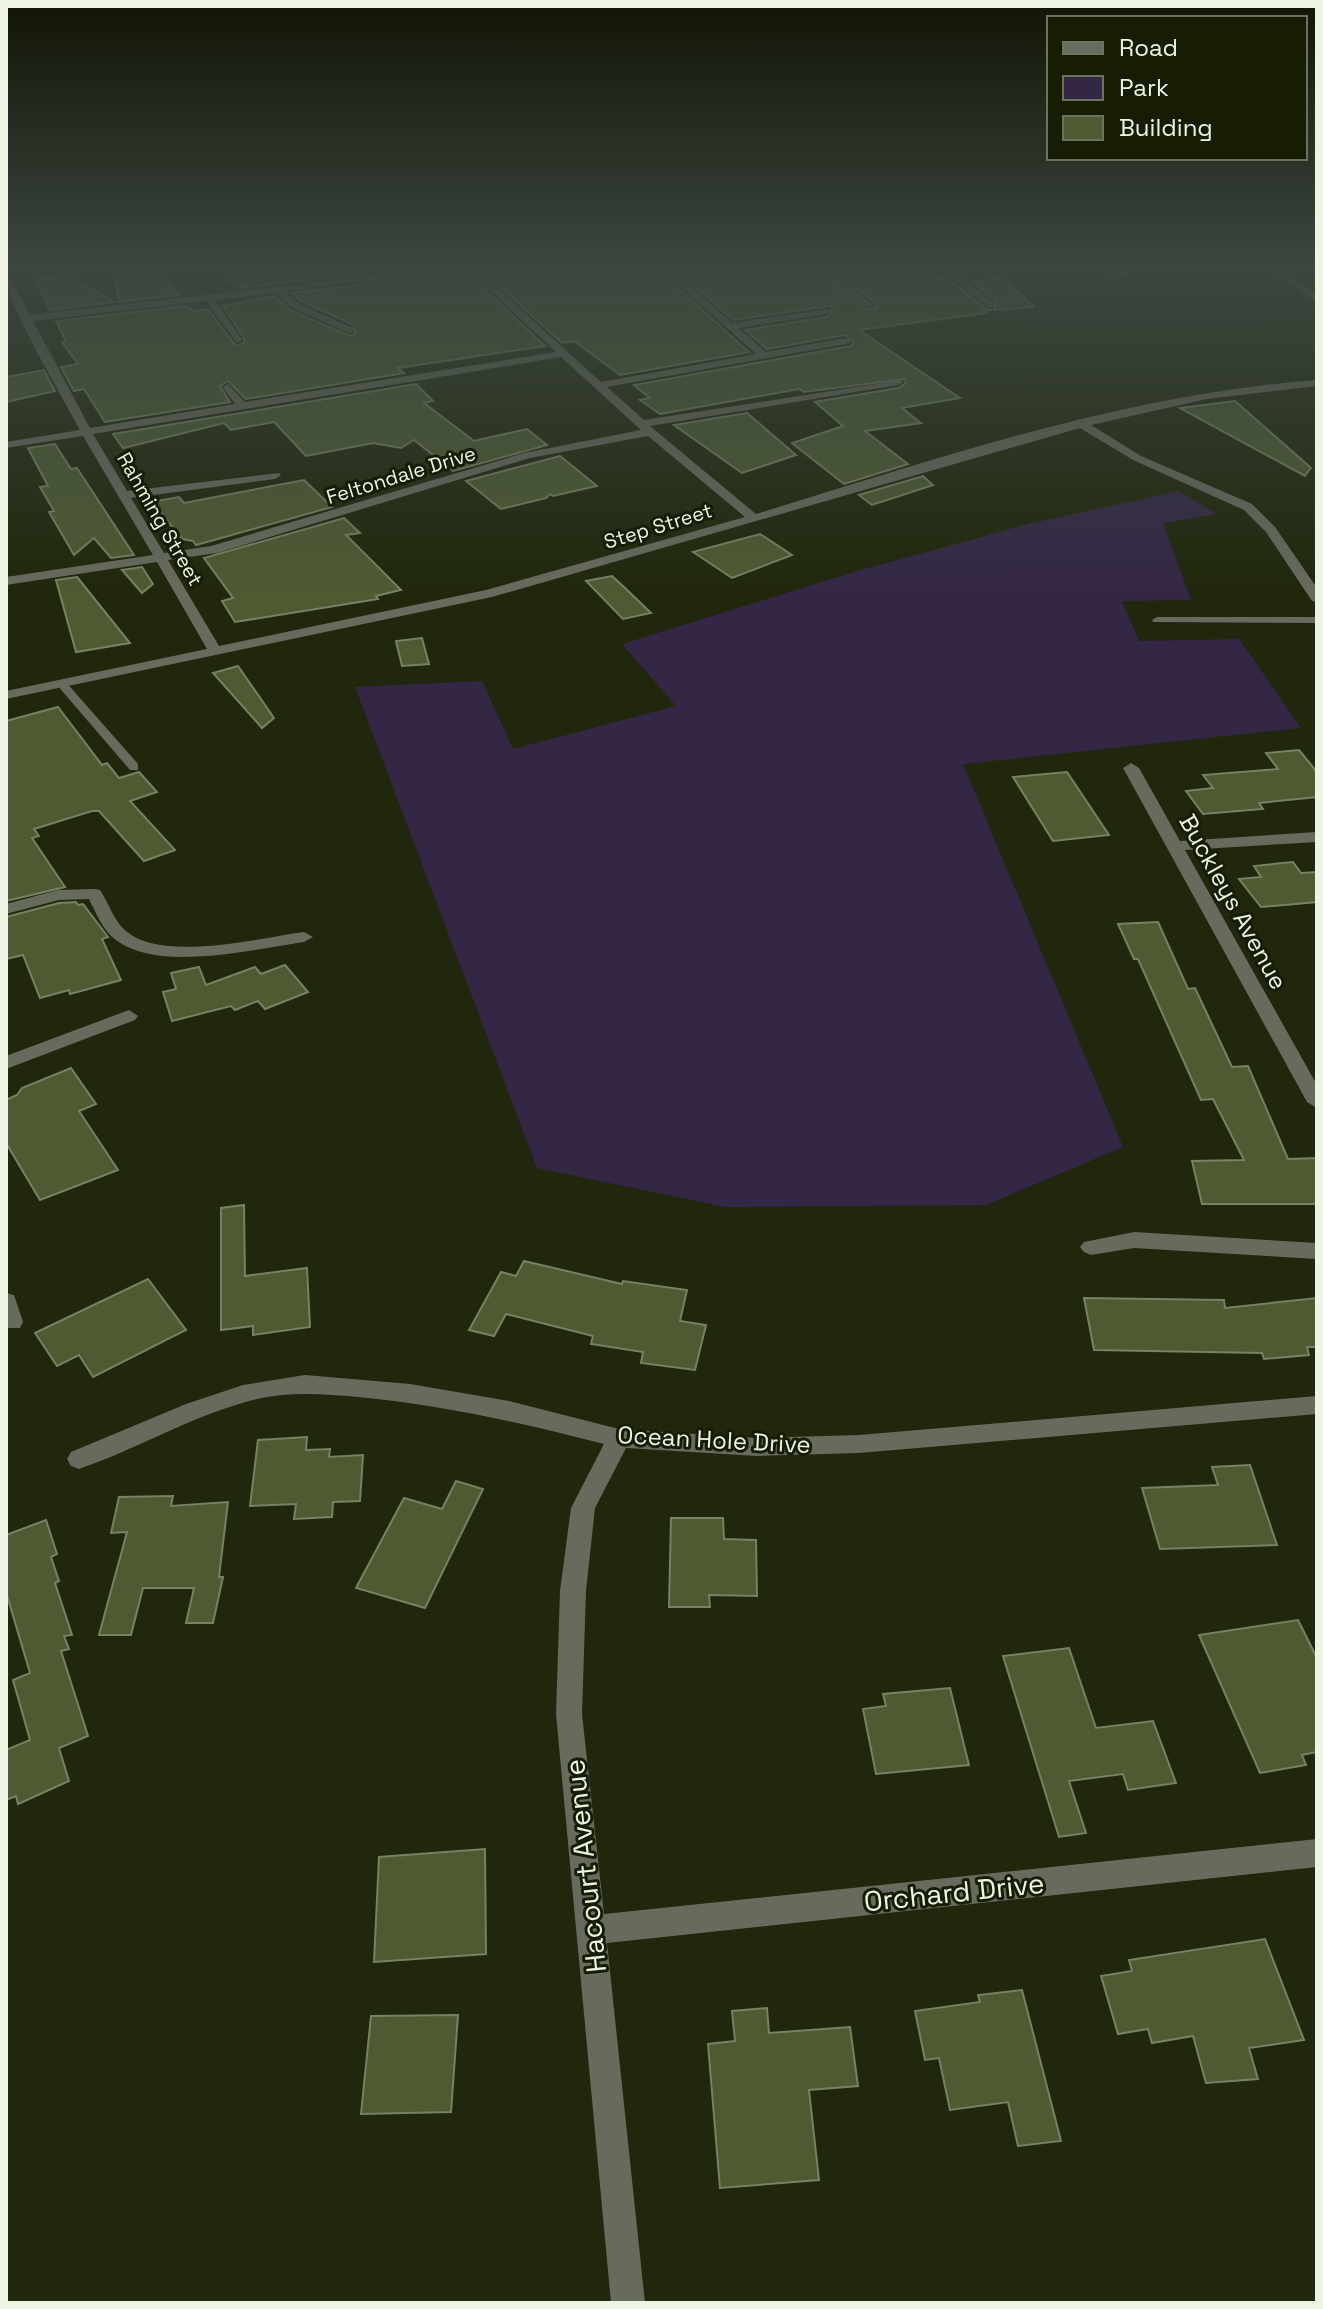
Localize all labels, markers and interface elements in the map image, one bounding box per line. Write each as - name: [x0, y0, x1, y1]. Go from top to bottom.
- legend: [1047, 16, 1307, 160]
- text: Road: [1119, 32, 1178, 63]
- text: Park: [1119, 72, 1169, 103]
- text: Building: [1119, 112, 1213, 143]
- street label: Feltondale Drive: [323, 440, 479, 510]
- street label: Rahming Street: [111, 448, 209, 590]
- street label: Step Street: [601, 497, 715, 555]
- street label: Buckleys Avenue: [1172, 809, 1294, 995]
- street label: Ocean Hole Drive: [617, 1419, 812, 1460]
- street label: Hacourt Avenue: [556, 1757, 614, 1975]
- street label: Orchard Drive: [862, 1865, 1046, 1919]

